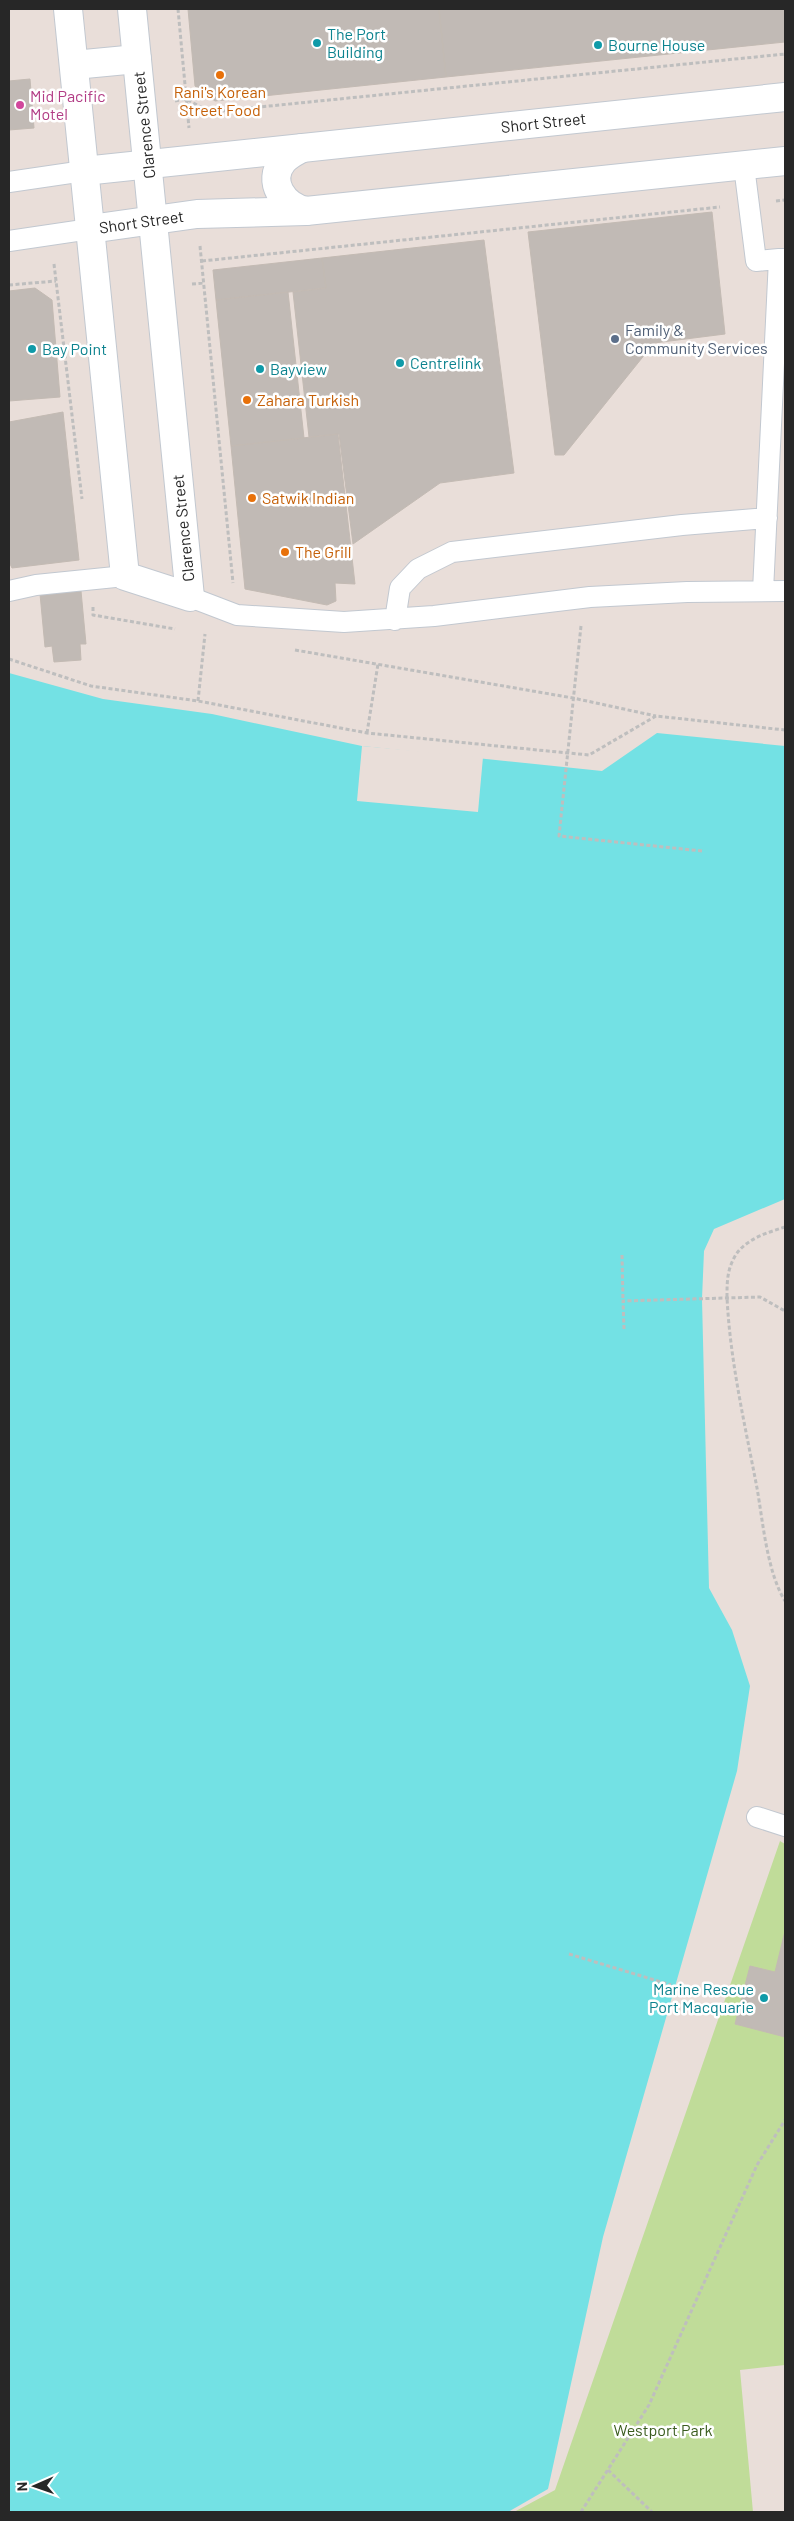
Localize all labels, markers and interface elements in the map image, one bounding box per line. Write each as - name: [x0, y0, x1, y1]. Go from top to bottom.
- place label: The Port Building: [327, 24, 386, 61]
- place label: Bourne House: [608, 35, 705, 54]
- marker: The Port Building: [311, 37, 323, 49]
- marker: Bourne House: [592, 39, 604, 51]
- marker: Rani's Korean Street Food: [214, 69, 226, 81]
- street label: Clarence Street: [128, 70, 159, 180]
- place label: Rani's Korean Street Food: [174, 82, 266, 119]
- place label: Mid Pacific Motel: [30, 86, 106, 123]
- marker: Mid Pacific Motel: [14, 99, 26, 111]
- street label: Short Street: [500, 108, 587, 136]
- street label: Short Street: [98, 206, 185, 237]
- place label: Family & Community Services: [625, 320, 768, 357]
- marker: Family & Community Services: [609, 333, 621, 345]
- place label: Bay Point: [42, 339, 107, 358]
- marker: Bay Point: [26, 343, 38, 355]
- place label: Centrelink: [410, 353, 481, 372]
- marker: Centrelink: [394, 357, 406, 369]
- place label: Bayview: [270, 359, 327, 378]
- marker: Bayview: [254, 363, 266, 375]
- place label: Zahara Turkish: [257, 390, 359, 409]
- marker: Zahara Turkish: [241, 394, 253, 406]
- street label: Clarence Street: [167, 473, 198, 583]
- place label: Satwik Indian: [262, 488, 354, 507]
- marker: Satwik Indian: [246, 492, 258, 504]
- place label: The Grill: [295, 542, 351, 561]
- marker: The Grill: [279, 546, 291, 558]
- place label: Marine Rescue Port Macquarie: [649, 1979, 754, 2016]
- marker: Marine Rescue Port Macquarie: [758, 1992, 770, 2004]
- park label: Westport Park: [613, 2420, 713, 2439]
- north arrow: [10, 2461, 60, 2511]
- text: N: [13, 2482, 30, 2491]

